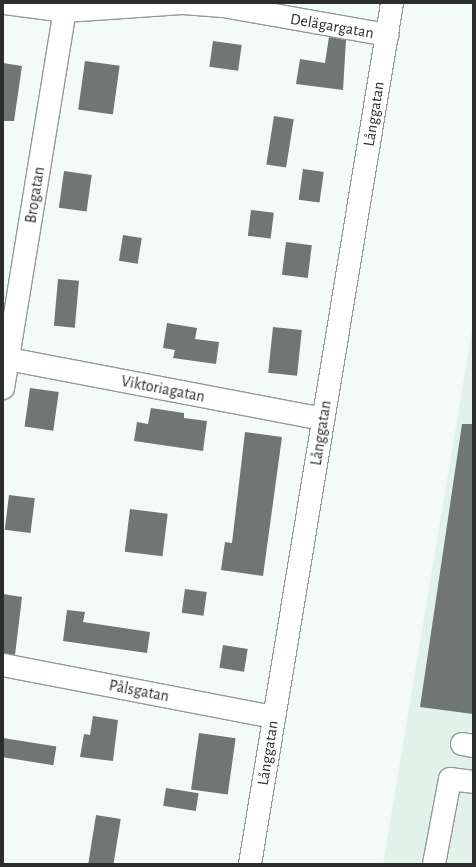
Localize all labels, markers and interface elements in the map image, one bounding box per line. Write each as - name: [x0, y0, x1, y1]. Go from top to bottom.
- street label: Delägargatan: [289, 9, 375, 43]
- street label: Långgatan: [359, 80, 389, 148]
- street label: Brogatan: [21, 165, 49, 225]
- street label: Viktoriagatan: [120, 371, 206, 407]
- street label: Långgatan: [306, 399, 336, 467]
- street label: Pålsgatan: [107, 676, 171, 706]
- street label: Långgatan: [253, 719, 283, 787]

